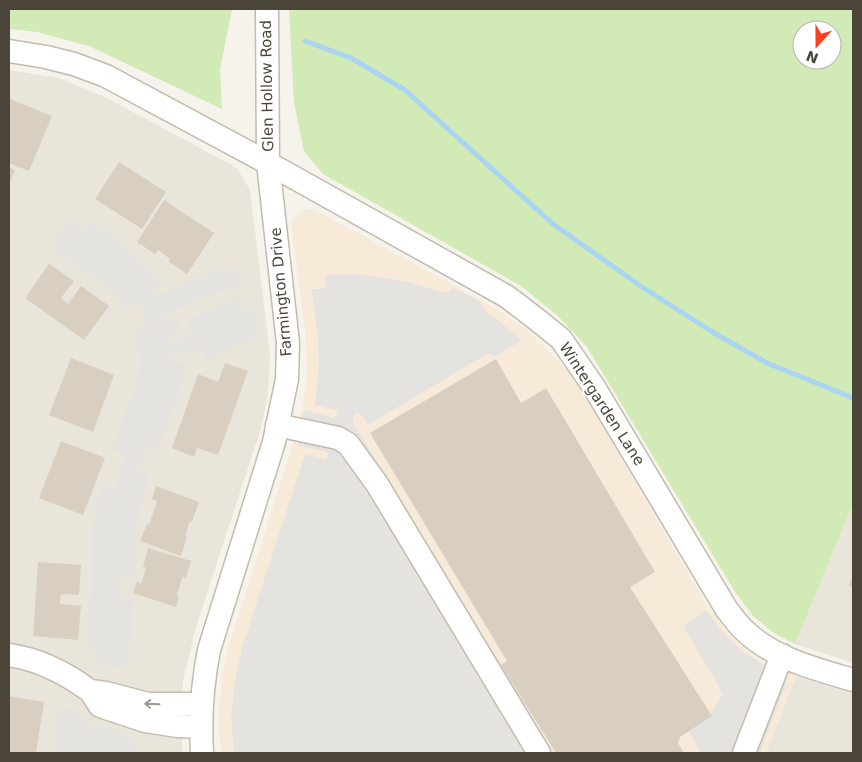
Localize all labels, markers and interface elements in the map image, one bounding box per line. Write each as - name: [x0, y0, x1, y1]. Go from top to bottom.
- street label: Glen Hollow Road: [257, 20, 277, 152]
- north arrow: [792, 20, 842, 70]
- text: N: [804, 48, 821, 67]
- street label: Farmington Drive: [266, 227, 296, 357]
- street label: Wintergarden Lane: [555, 339, 649, 469]
- one-way arrow: [144, 699, 160, 708]

